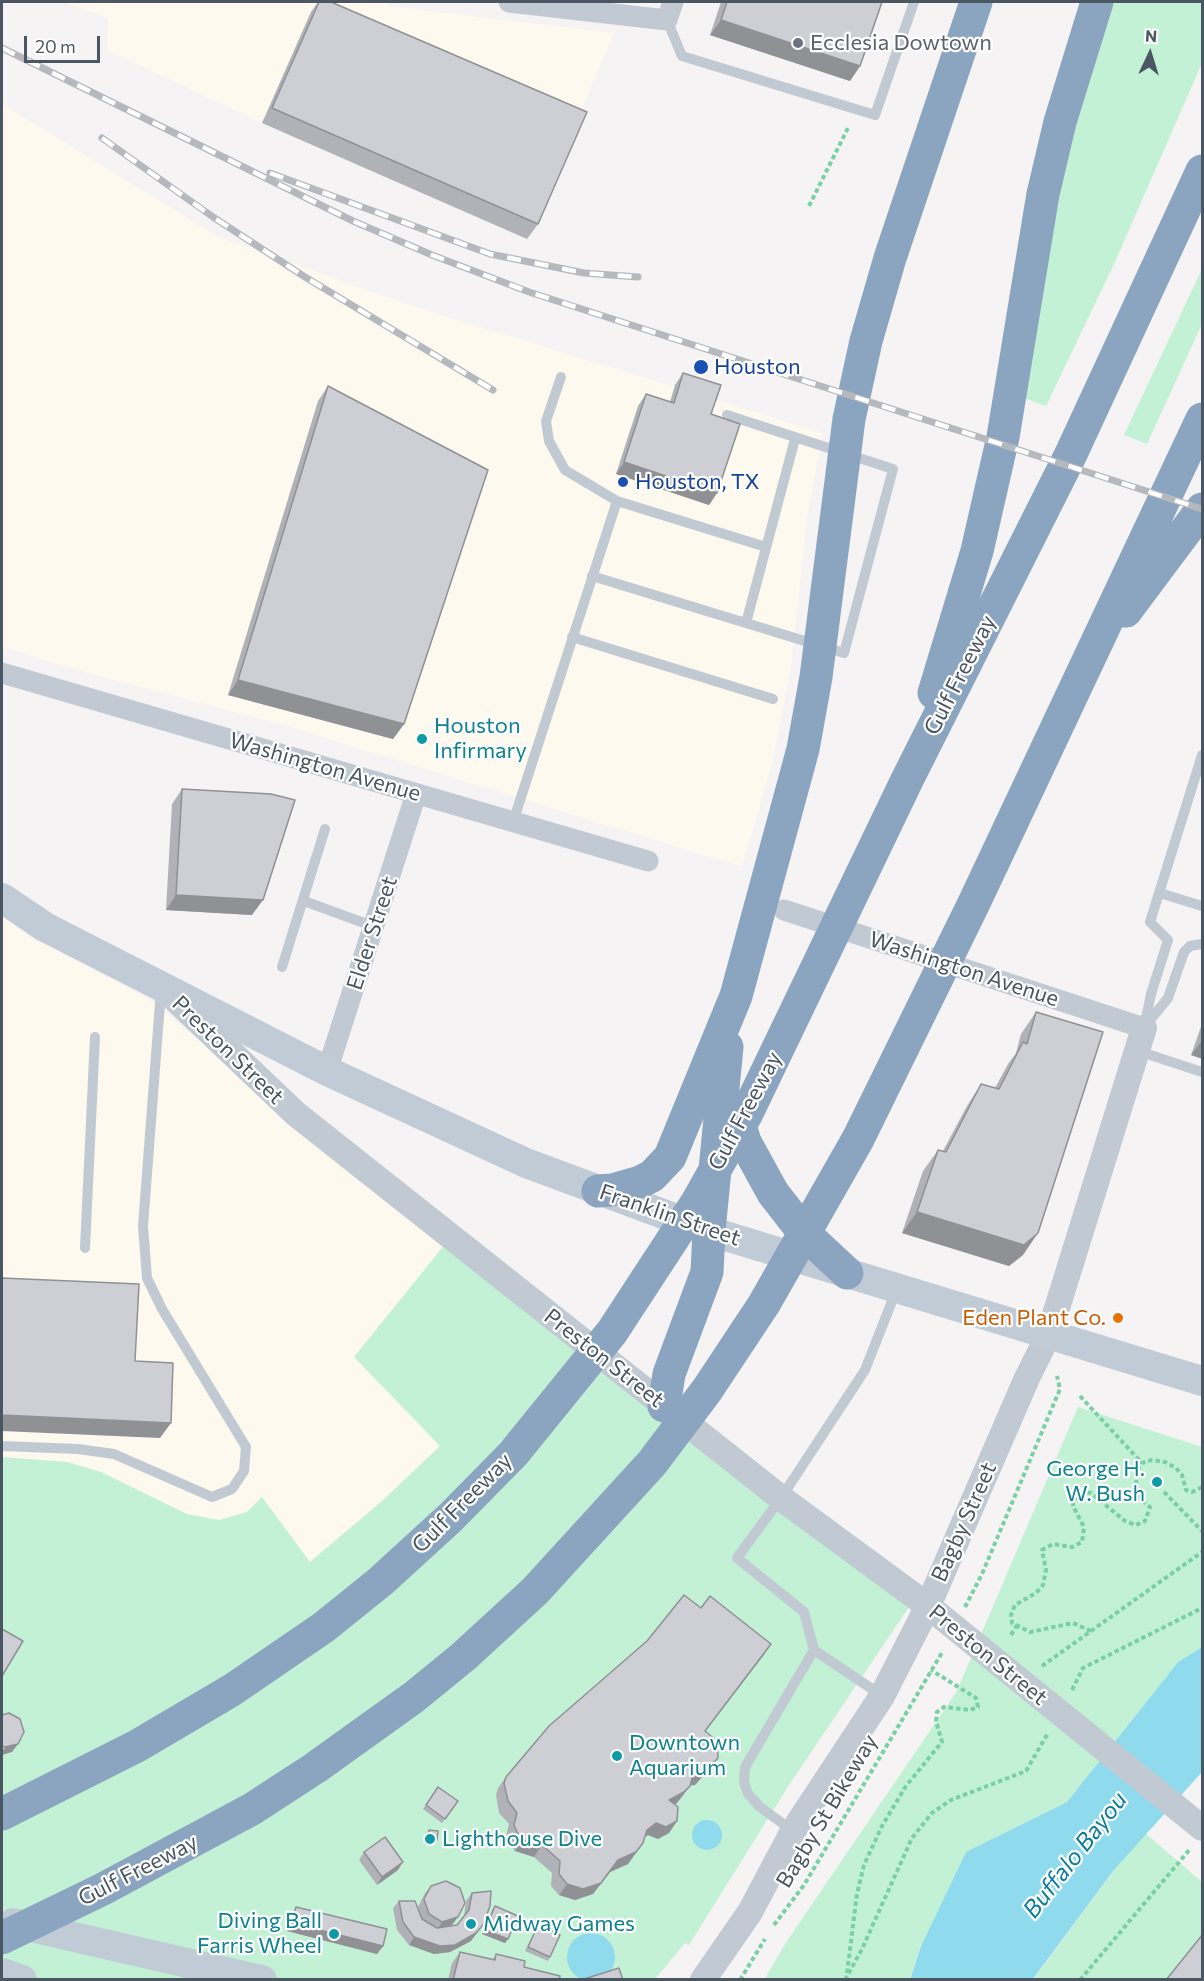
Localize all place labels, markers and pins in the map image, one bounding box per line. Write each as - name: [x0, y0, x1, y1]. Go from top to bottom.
- place label: Ecclesia Dowtown: [810, 30, 992, 56]
- marker: Ecclesia Dowtown: [791, 36, 805, 50]
- place label: Houston: [714, 354, 800, 380]
- marker: Houston: [692, 358, 710, 376]
- place label: Houston, TX: [635, 469, 760, 495]
- marker: Houston, TX: [616, 475, 630, 489]
- place label: Houston Infirmary: [434, 713, 527, 764]
- marker: Houston Infirmary: [415, 732, 429, 746]
- place label: Eden Plant Co.: [962, 1305, 1106, 1331]
- marker: Eden Plant Co.: [1111, 1311, 1125, 1325]
- place label: George H. W. Bush: [1046, 1456, 1145, 1508]
- marker: George H. W. Bush: [1150, 1475, 1164, 1489]
- place label: Downtown Aquarium: [629, 1730, 740, 1782]
- marker: Downtown Aquarium: [610, 1749, 624, 1763]
- place label: Lighthouse Dive: [442, 1826, 602, 1852]
- marker: Lighthouse Dive: [423, 1832, 437, 1846]
- place label: Diving Ball Farris Wheel: [197, 1908, 322, 1960]
- place label: Midway Games: [483, 1911, 635, 1937]
- marker: Midway Games: [464, 1917, 478, 1931]
- marker: Diving Ball Farris Wheel: [327, 1927, 341, 1941]

